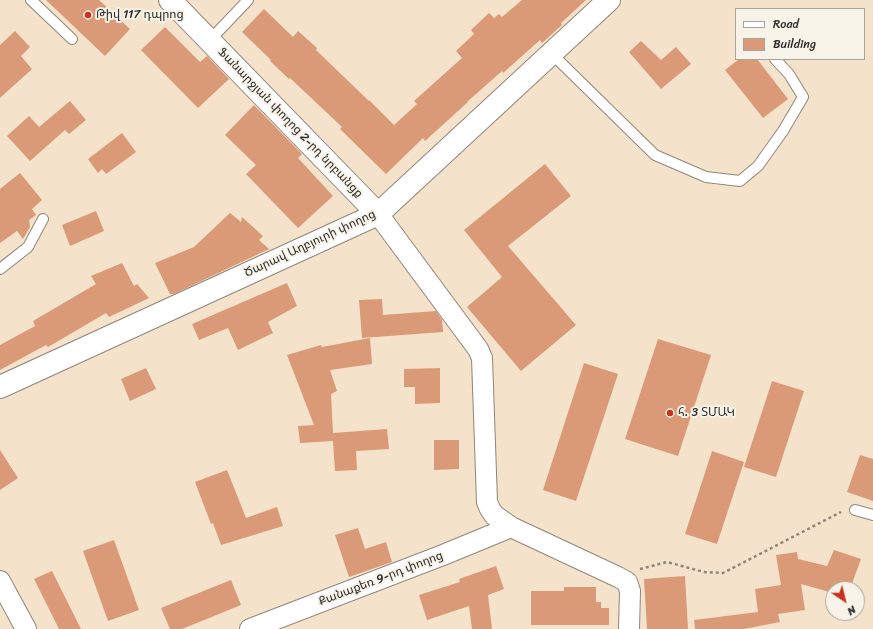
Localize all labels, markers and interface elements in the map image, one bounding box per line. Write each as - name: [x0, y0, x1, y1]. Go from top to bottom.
- place label: Թիվ 117 դպրոց: [96, 8, 184, 22]
- legend: [735, 8, 865, 60]
- marker: Թիվ 117 դպրոց: [83, 10, 93, 20]
- text: Road: [773, 13, 799, 35]
- text: Building: [773, 33, 816, 55]
- street label: Ֆանարջյան փողոց 2-րդ նրբանցք: [214, 45, 366, 201]
- street label: Ծարավ Աղբյուրի փողոց: [242, 207, 378, 281]
- place label: հ. 3 ՏՄԱԿ: [678, 406, 735, 420]
- marker: հ. 3 ՏՄԱԿ: [665, 408, 675, 418]
- street label: Քանաքեռ 9-րդ փողոց: [317, 549, 445, 609]
- north arrow: [825, 581, 865, 621]
- text: N: [843, 600, 860, 620]

